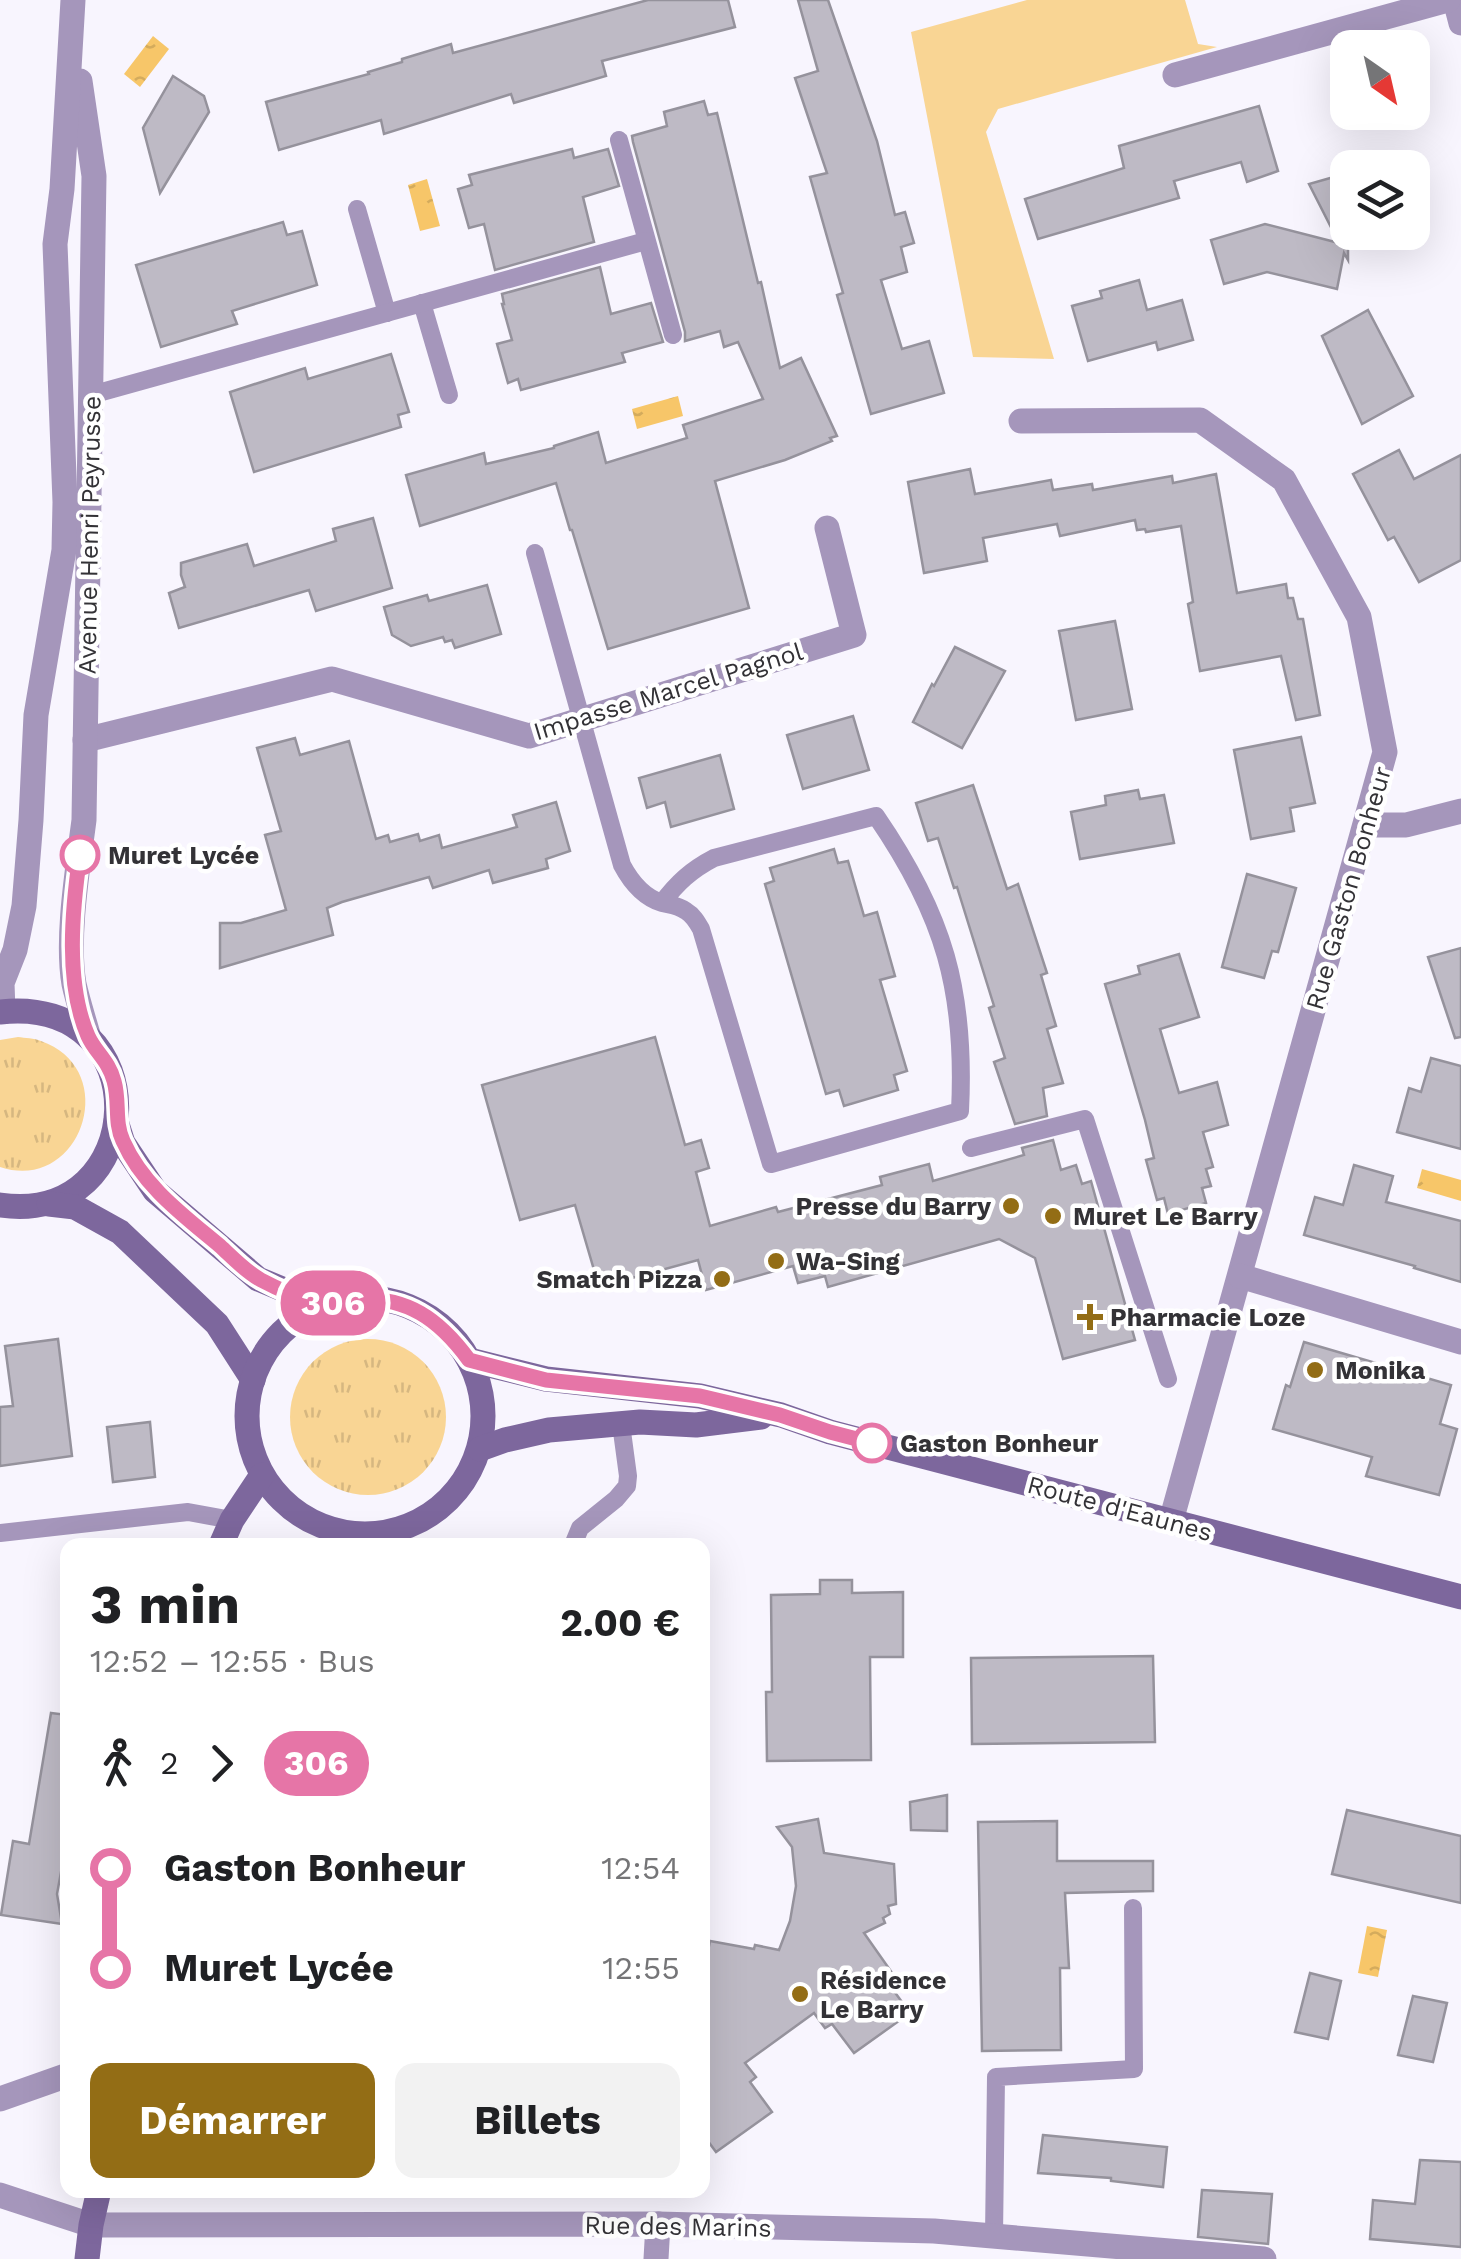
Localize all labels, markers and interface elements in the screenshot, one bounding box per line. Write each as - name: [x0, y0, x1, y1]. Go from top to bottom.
- north arrow: [1330, 30, 1430, 130]
- map controls: [1330, 30, 1430, 250]
- button: layers: [1330, 150, 1430, 250]
- street label: Avenue Henri Peyrusse: [73, 396, 106, 675]
- street label: Impasse Marcel Pagnol: [530, 637, 807, 746]
- street label: Rue Gaston Bonheur: [1300, 763, 1397, 1013]
- marker: Muret Lycée: [61, 836, 99, 874]
- place label: Muret Lycée: [108, 841, 259, 870]
- place label: Presse du Barry: [796, 1192, 992, 1221]
- marker: Presse du Barry: [1000, 1195, 1022, 1217]
- place label: Muret Le Barry: [1073, 1202, 1259, 1231]
- marker: Muret Le Barry: [1042, 1205, 1064, 1227]
- place label: Wa-Sing: [796, 1247, 900, 1276]
- marker: Wa-Sing: [765, 1250, 787, 1272]
- place label: Smatch Pizza: [536, 1265, 703, 1294]
- marker: Smatch Pizza: [711, 1268, 733, 1290]
- line badge: 306: [276, 1270, 390, 1336]
- text: 306: [301, 1282, 365, 1324]
- place label: Pharmacie Loze: [1110, 1303, 1306, 1332]
- marker: Pharmacie Loze: [1079, 1306, 1101, 1328]
- place label: Monika: [1335, 1356, 1426, 1385]
- marker: Monika: [1304, 1359, 1326, 1381]
- marker: Gaston Bonheur: [853, 1424, 891, 1462]
- place label: Gaston Bonheur: [900, 1429, 1098, 1458]
- street label: Route d'Eaunes: [1024, 1470, 1215, 1547]
- text: 3 min: [90, 1572, 240, 1636]
- text: 2.00 €: [560, 1601, 680, 1645]
- text: 12:52 – 12:55 · Bus: [90, 1642, 375, 1680]
- icon: walk: [90, 1736, 145, 1791]
- icon: forward: [194, 1736, 249, 1791]
- text: 306: [284, 1742, 349, 1784]
- text: 2: [160, 1744, 179, 1782]
- text: Gaston Bonheur: [164, 1846, 465, 1890]
- text: 12:54: [601, 1849, 680, 1887]
- text: Muret Lycée: [164, 1946, 394, 1990]
- text: 12:55: [602, 1949, 680, 1987]
- place label: Résidence Le Barry: [820, 1966, 946, 2024]
- marker: Résidence Le Barry: [789, 1983, 811, 2005]
- button: Démarrer: [90, 2063, 375, 2178]
- button: Billets: [395, 2063, 680, 2178]
- street label: Rue des Marins: [584, 2210, 772, 2243]

